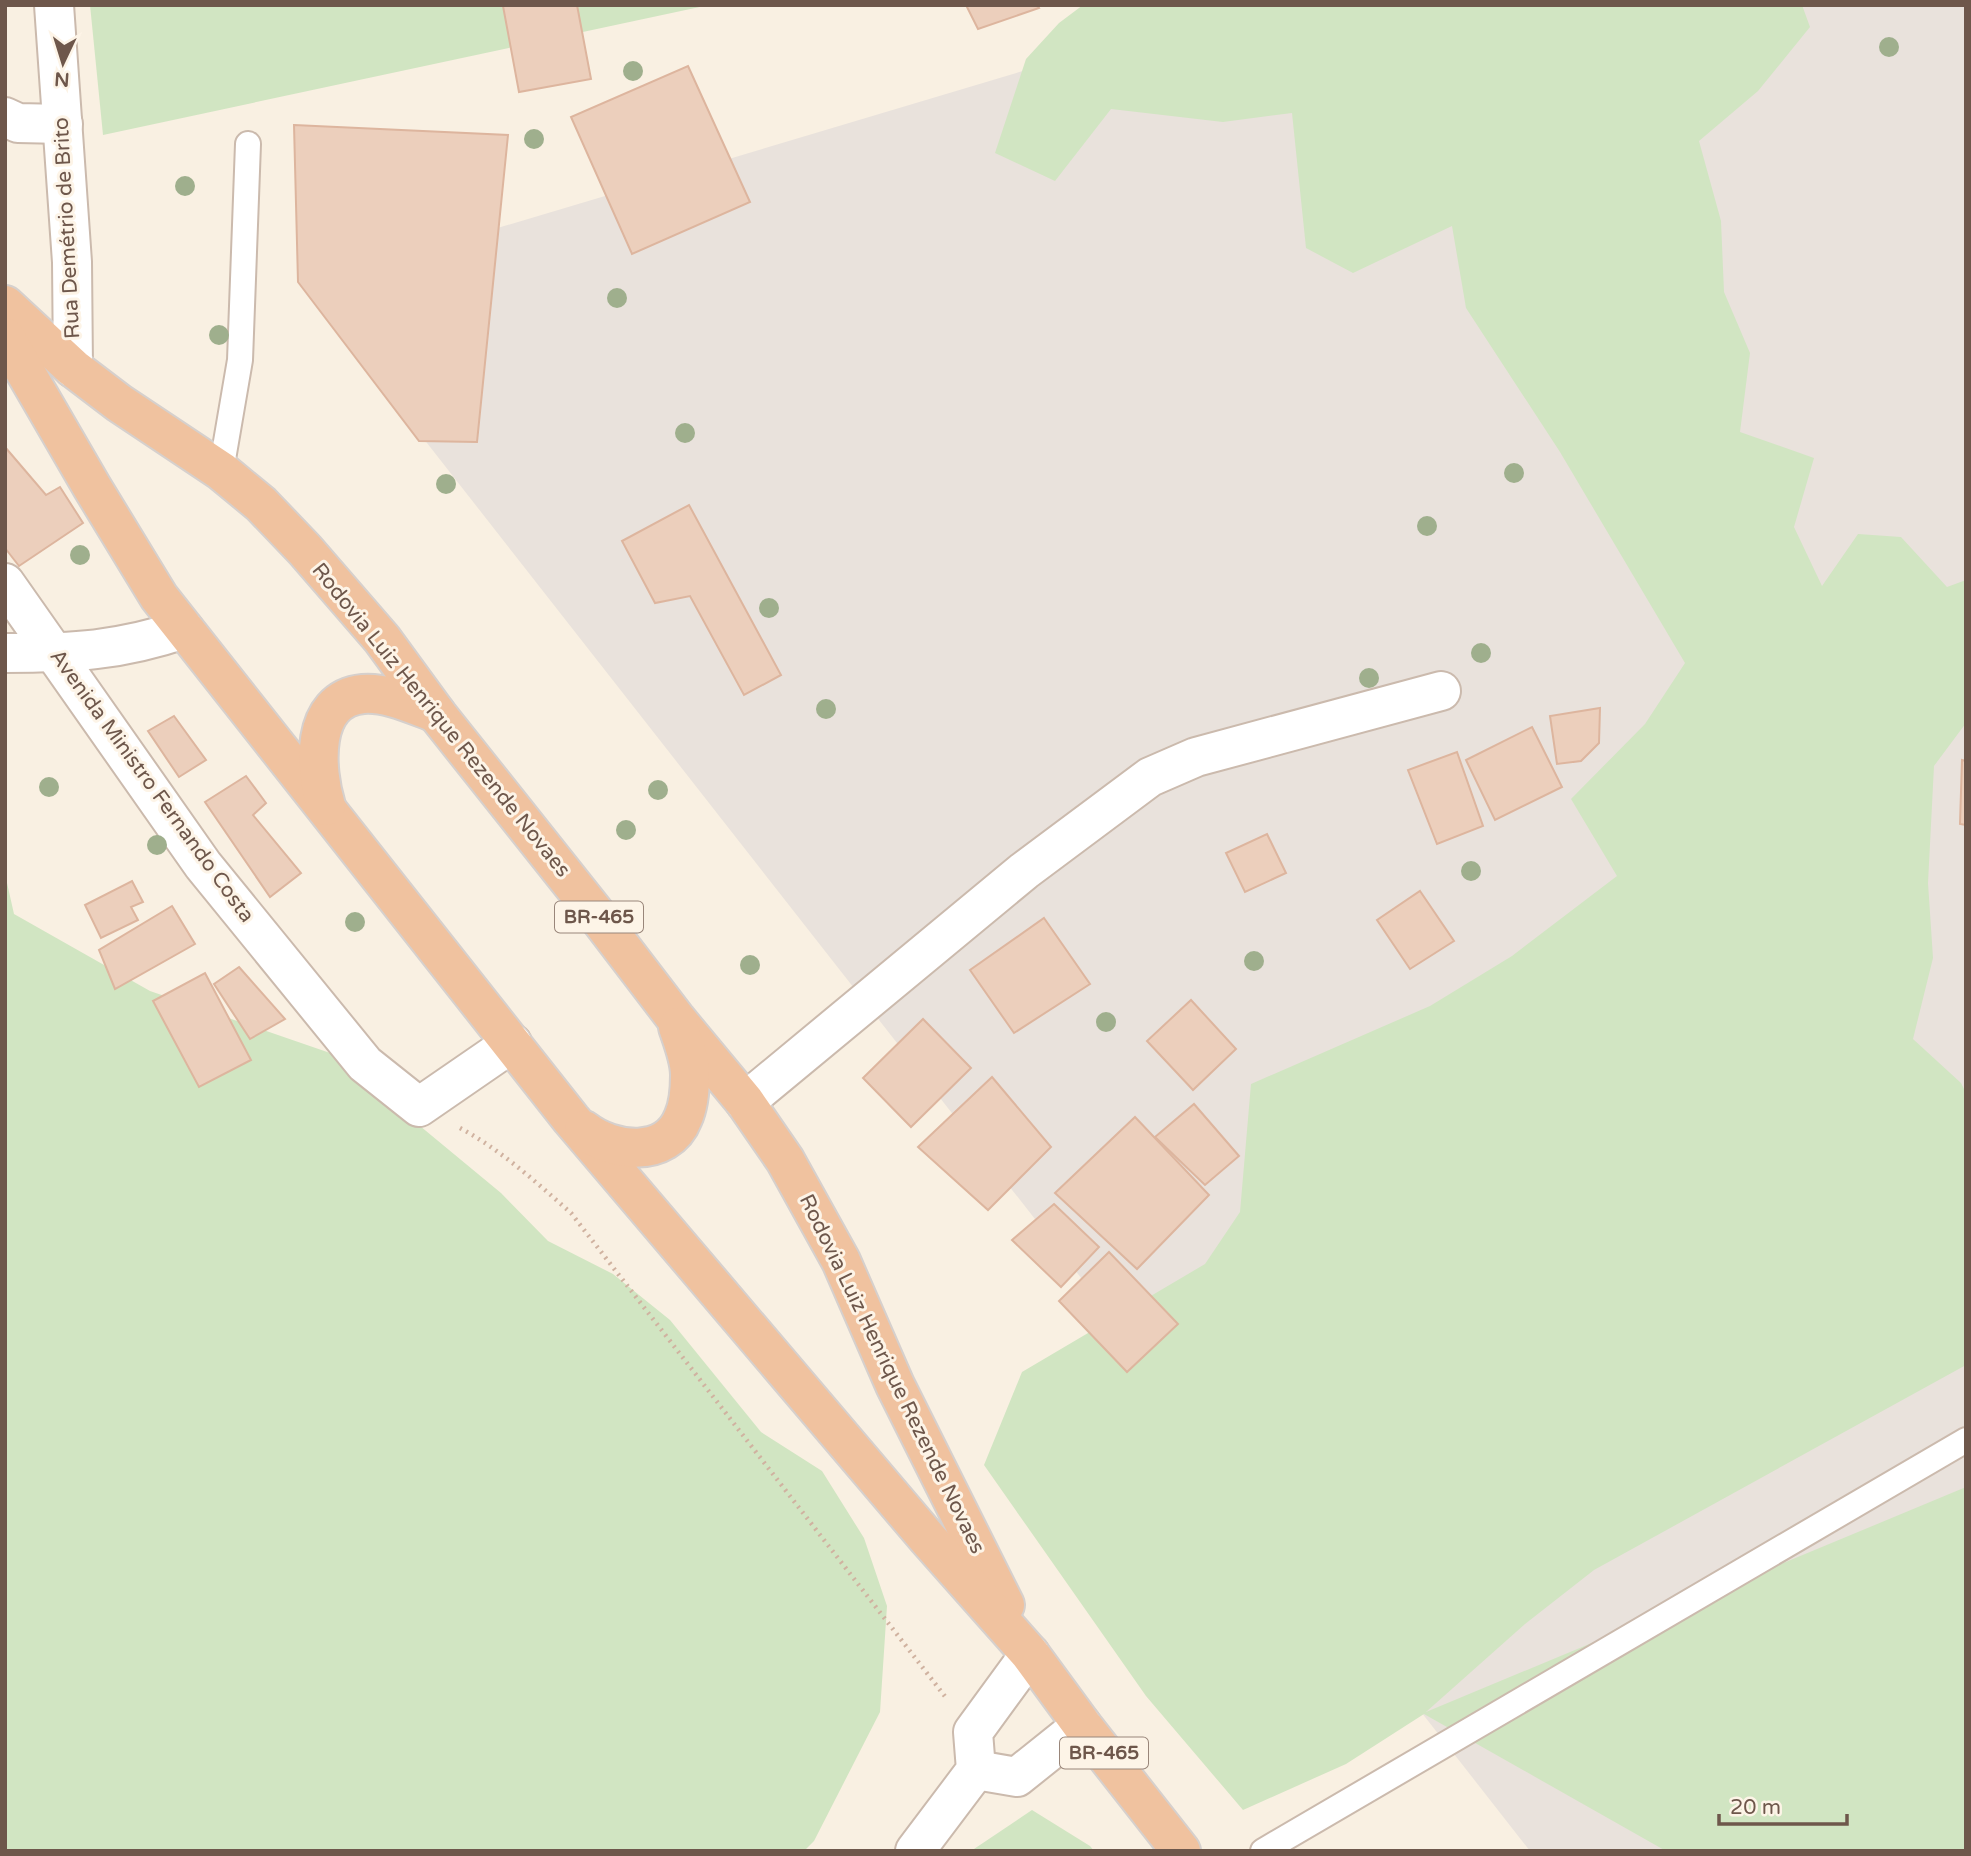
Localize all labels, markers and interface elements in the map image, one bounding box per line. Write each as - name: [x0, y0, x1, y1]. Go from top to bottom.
- north arrow: [28, 28, 98, 98]
- text: N: [54, 67, 70, 90]
- street label: Rua Demétrio de Brito: [49, 117, 85, 339]
- street label: Rodovia Luiz Henrique Rezende Novaes: [306, 558, 576, 882]
- street label: Avenida Ministro Fernando Costa: [45, 645, 259, 927]
- road number: BR-465: [555, 902, 643, 932]
- street label: Rodovia Luiz Henrique Rezende Novaes: [794, 1190, 990, 1558]
- road number: BR-465: [1060, 1737, 1148, 1768]
- scale bar: [1719, 1783, 1847, 1827]
- text: 20 m: [1730, 1795, 1781, 1820]

